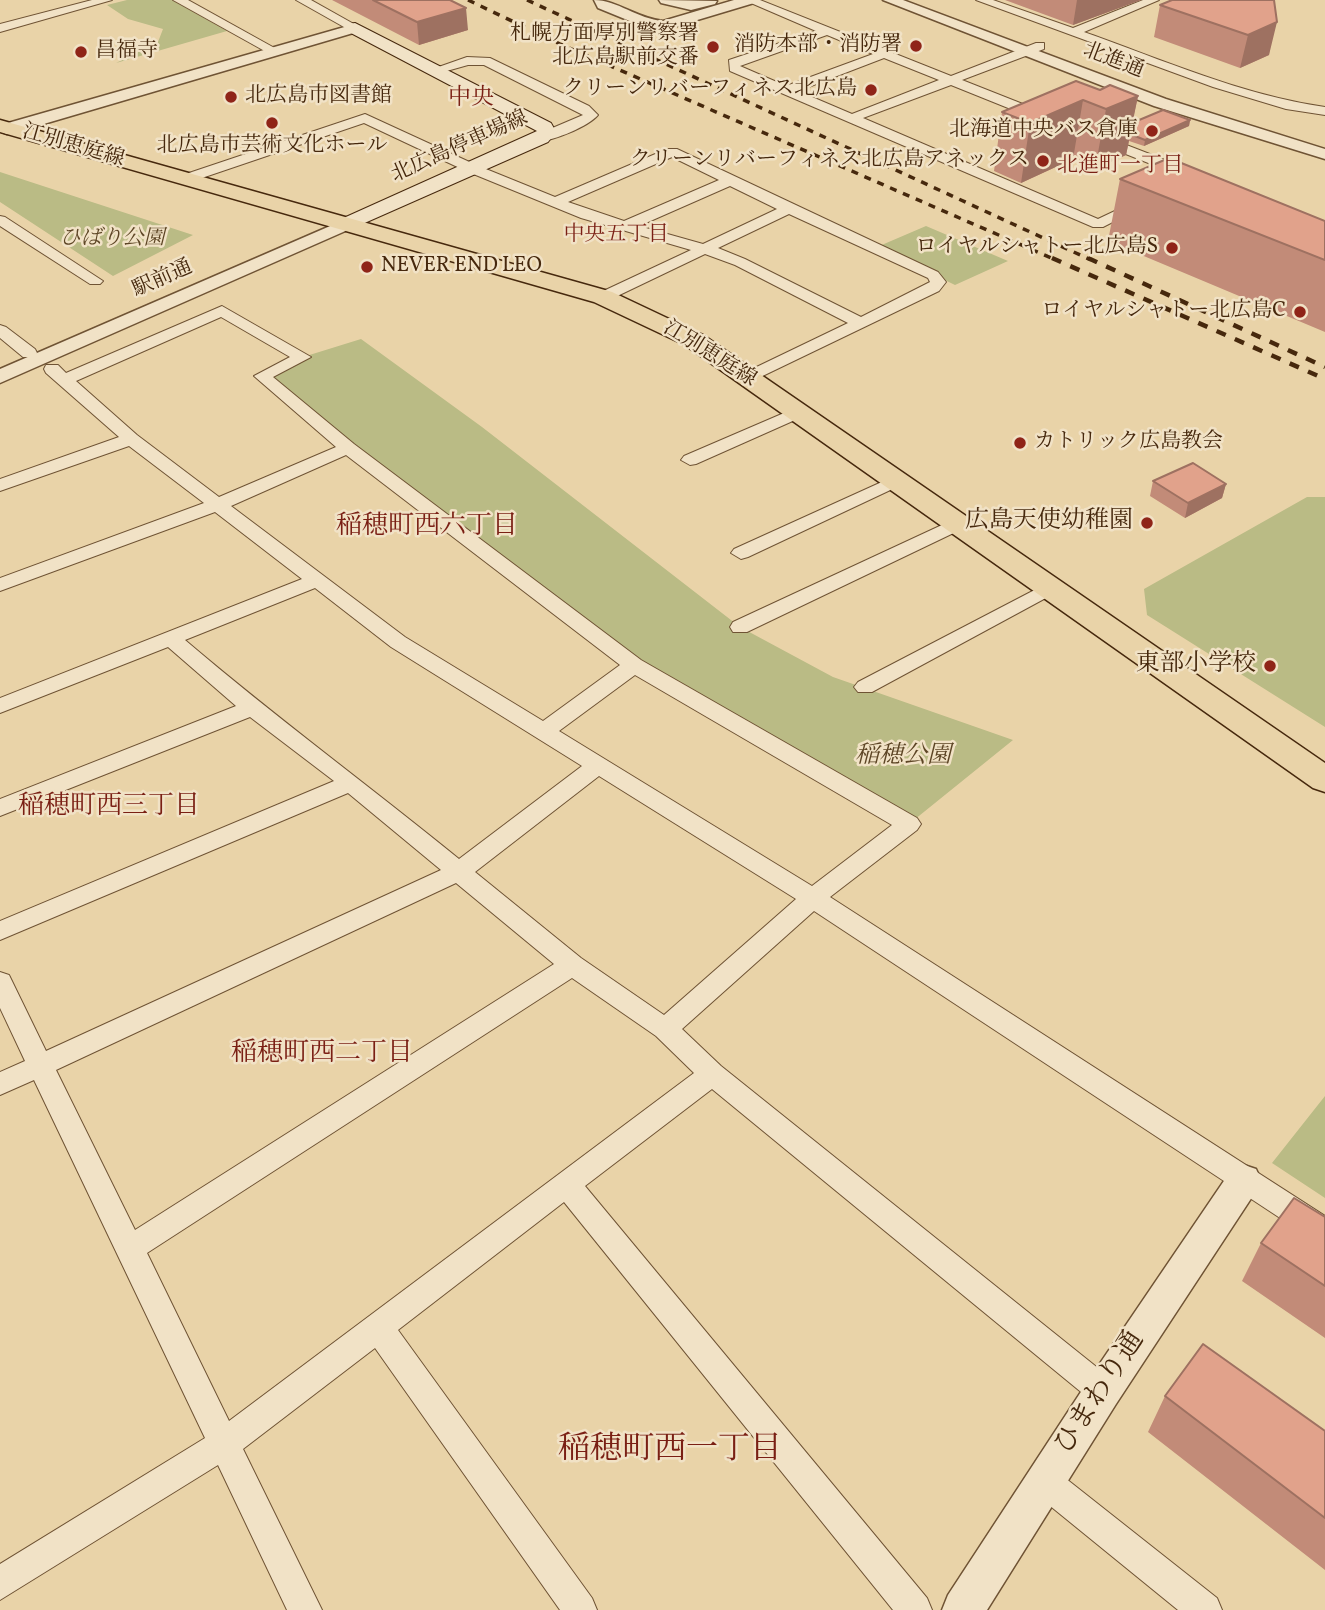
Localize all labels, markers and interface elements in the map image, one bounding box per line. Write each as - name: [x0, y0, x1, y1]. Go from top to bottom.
- place label: 札幌方面厚別警察署 北広島駅前交番: [510, 22, 699, 72]
- place label: 消防本部・消防署: [734, 33, 902, 59]
- marker: 消防本部・消防署: [908, 38, 924, 54]
- place label: 昌福寺: [95, 39, 158, 65]
- marker: 札幌方面厚別警察署 北広島駅前交番: [705, 39, 721, 55]
- street label: 北進通: [1079, 39, 1147, 85]
- marker: 昌福寺: [73, 44, 89, 60]
- place label: クリーンリバーフィネス北広島: [563, 77, 857, 103]
- marker: クリーンリバーフィネス北広島: [863, 82, 879, 98]
- place label: 北広島市図書館: [245, 84, 392, 110]
- district label: 中央: [448, 86, 494, 114]
- marker: 北広島市図書館: [223, 89, 239, 105]
- street label: 北広島停車場線: [388, 107, 532, 189]
- marker: 北広島市芸術文化ホール: [264, 115, 280, 131]
- place label: 北海道中央バス倉庫: [949, 118, 1138, 144]
- street label: 江別恵庭線: [19, 120, 127, 174]
- marker: 北海道中央バス倉庫: [1144, 123, 1160, 139]
- place label: 北広島市芸術文化ホール: [157, 134, 387, 160]
- place label: クリーンリバーフィネス北広島アネックス: [630, 148, 1029, 174]
- marker: クリーンリバーフィネス北広島アネックス: [1035, 153, 1051, 169]
- district label: 北進町一丁目: [1057, 154, 1183, 180]
- district label: 中央五丁目: [564, 223, 668, 249]
- park label: ひばり公園: [60, 227, 164, 253]
- place label: ロイヤルシャトー北広島S: [915, 235, 1158, 261]
- marker: ロイヤルシャトー北広島S: [1164, 240, 1180, 256]
- place label: NEVER END LEO: [381, 254, 542, 280]
- street label: 駅前通: [129, 256, 197, 304]
- marker: NEVER END LEO: [359, 259, 375, 275]
- place label: ロイヤルシャトー北広島C: [1041, 299, 1286, 325]
- marker: ロイヤルシャトー北広島C: [1292, 304, 1308, 320]
- street label: 江別恵庭線: [658, 316, 760, 394]
- place label: カトリック広島教会: [1034, 430, 1223, 456]
- marker: カトリック広島教会: [1012, 435, 1028, 451]
- place label: 広島天使幼稚園: [965, 509, 1133, 537]
- district label: 稲穂町西六丁目: [336, 512, 518, 544]
- marker: 広島天使幼稚園: [1139, 515, 1155, 531]
- place label: 東部小学校: [1136, 652, 1256, 680]
- marker: 東部小学校: [1262, 658, 1278, 674]
- park label: 稲穂公園: [855, 744, 951, 772]
- district label: 稲穂町西三丁目: [18, 792, 200, 824]
- district label: 稲穂町西二丁目: [231, 1039, 413, 1071]
- street label: ひまわり通: [1049, 1326, 1153, 1462]
- district label: 稲穂町西一丁目: [558, 1433, 782, 1471]

